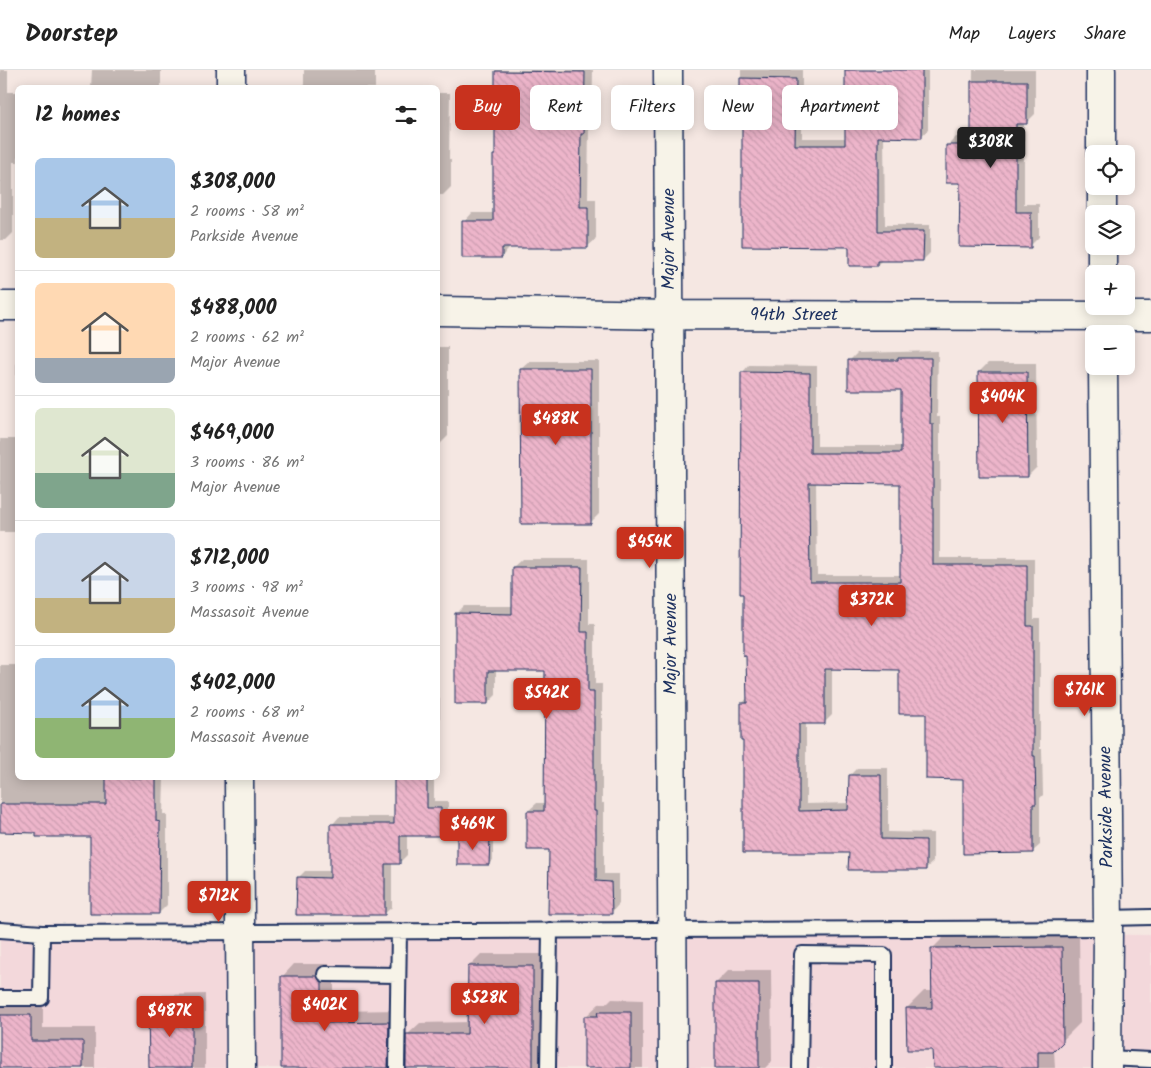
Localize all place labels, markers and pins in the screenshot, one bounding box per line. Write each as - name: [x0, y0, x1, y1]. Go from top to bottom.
- pin: $308K: [956, 126, 1026, 169]
- pin: $404K: [968, 382, 1038, 424]
- pin: $488K: [521, 404, 591, 446]
- pin: $454K: [615, 526, 685, 569]
- pin: $372K: [837, 584, 907, 627]
- pin: $761K: [1050, 674, 1120, 717]
- pin: $542K: [512, 678, 582, 720]
- pin: $469K: [438, 808, 508, 851]
- pin: $712K: [184, 880, 254, 923]
- pin: $528K: [450, 982, 520, 1025]
- pin: $402K: [290, 990, 360, 1032]
- pin: $487K: [135, 996, 205, 1038]

